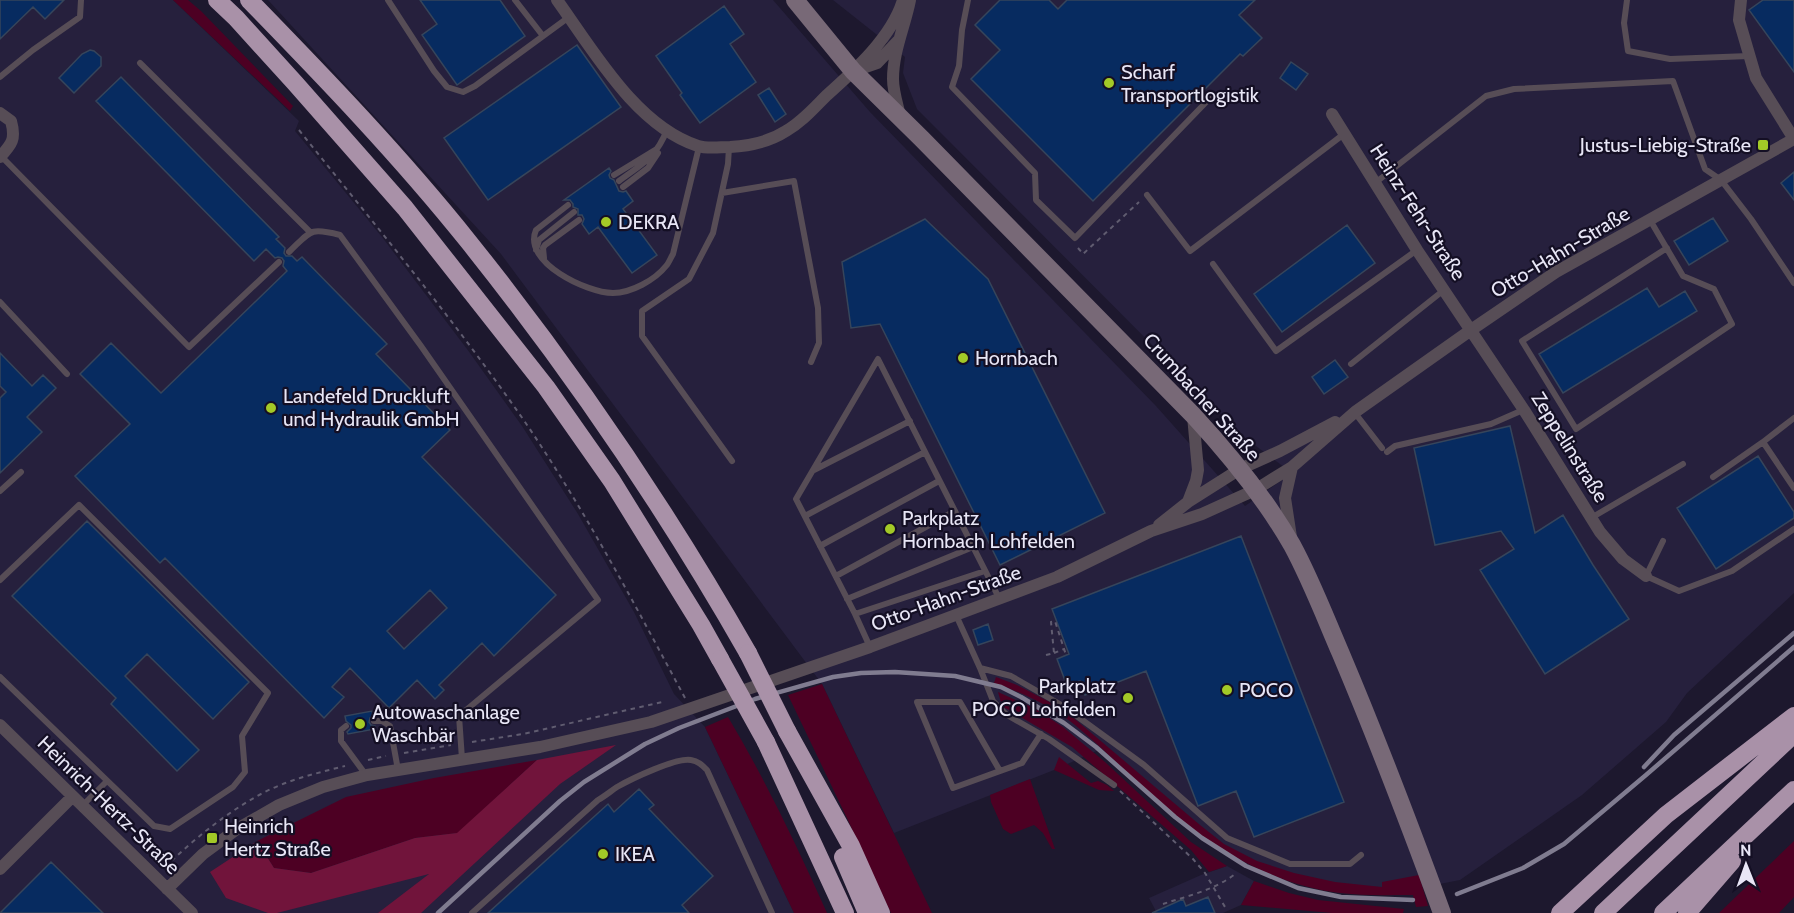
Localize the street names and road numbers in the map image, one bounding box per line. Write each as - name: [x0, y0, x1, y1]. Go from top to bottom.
- street label: Heinz-Fehr-Straße: [1365, 139, 1471, 285]
- street label: Otto-Hahn-Straße: [1486, 201, 1634, 303]
- street label: Crumbacher Straße: [1138, 328, 1266, 466]
- street label: Zeppelinstraße: [1526, 387, 1614, 507]
- street label: Otto-Hahn-Straße: [868, 560, 1024, 636]
- street label: Heinrich-Hertz-Straße: [33, 731, 185, 879]

